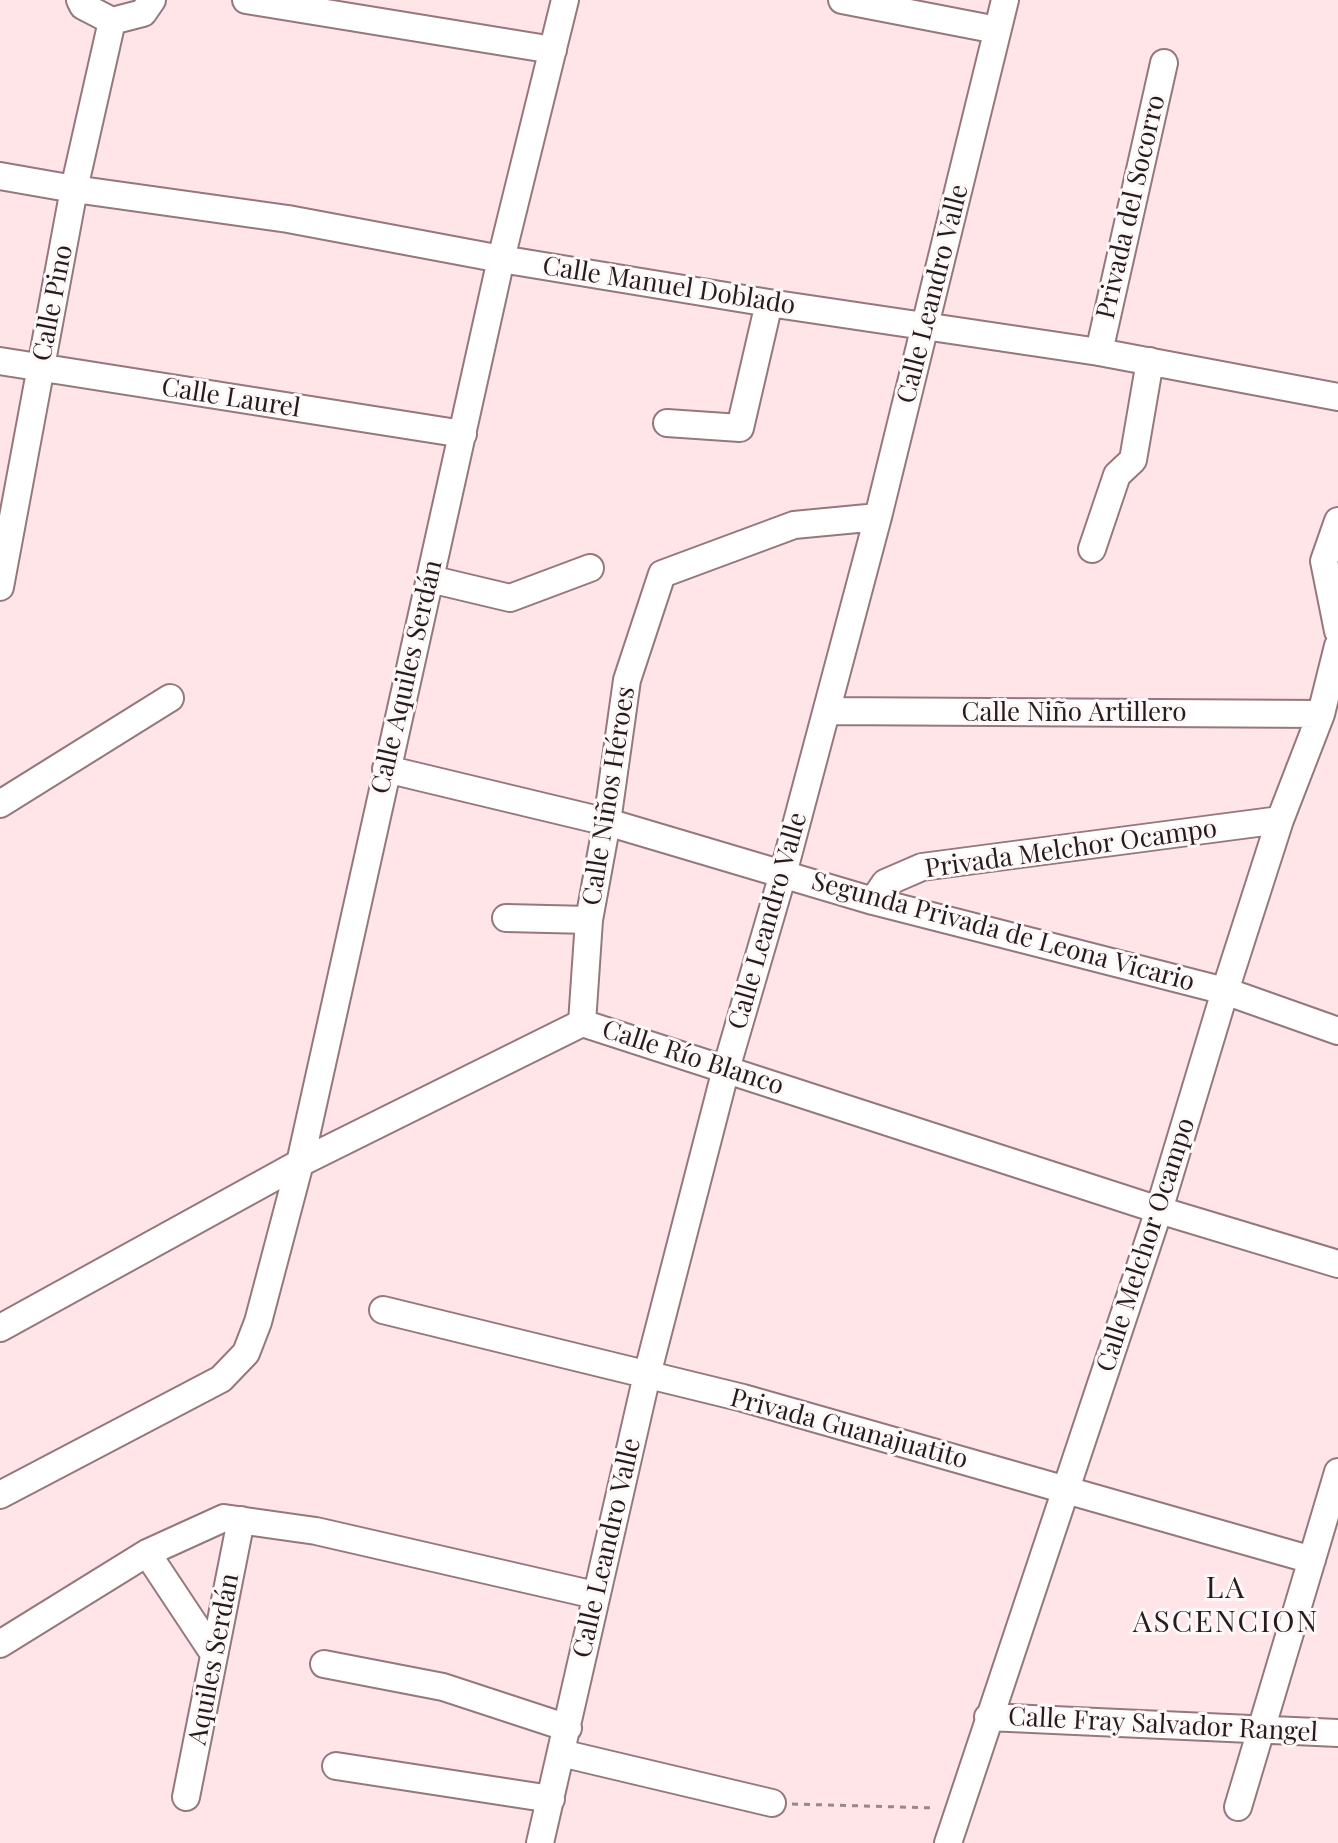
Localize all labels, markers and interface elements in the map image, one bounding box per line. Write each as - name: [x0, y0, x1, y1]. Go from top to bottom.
- street label: Privada del Socorro: [1090, 92, 1172, 322]
- street label: Calle Leandro Valle: [891, 181, 975, 407]
- street label: Calle Pino: [26, 242, 80, 364]
- street label: Calle Manuel Doblado: [540, 251, 798, 321]
- street label: Calle Laurel: [159, 372, 303, 424]
- street label: Calle Aquiles Serdán: [365, 557, 449, 797]
- street label: Calle Niños Héroes: [576, 684, 642, 908]
- street label: Calle Niño Artillero: [962, 697, 1186, 729]
- street label: Calle Leandro Valle: [722, 809, 814, 1033]
- street label: Privada Melchor Ocampo: [923, 813, 1219, 885]
- street label: Segunda Privada de Leona Vicario: [808, 866, 1198, 998]
- street label: Calle Río Blanco: [598, 1014, 788, 1102]
- street label: Calle Melchor Ocampo: [1090, 1114, 1202, 1376]
- street label: Privada Guanajuatito: [727, 1382, 971, 1476]
- street label: Calle Leandro Valle: [567, 1435, 647, 1661]
- street label: Aquiles Serdán: [182, 1571, 246, 1747]
- district label: LA ASCENCION: [1133, 1571, 1319, 1642]
- street label: Calle Fray Salvador Rangel: [1007, 1701, 1319, 1749]

